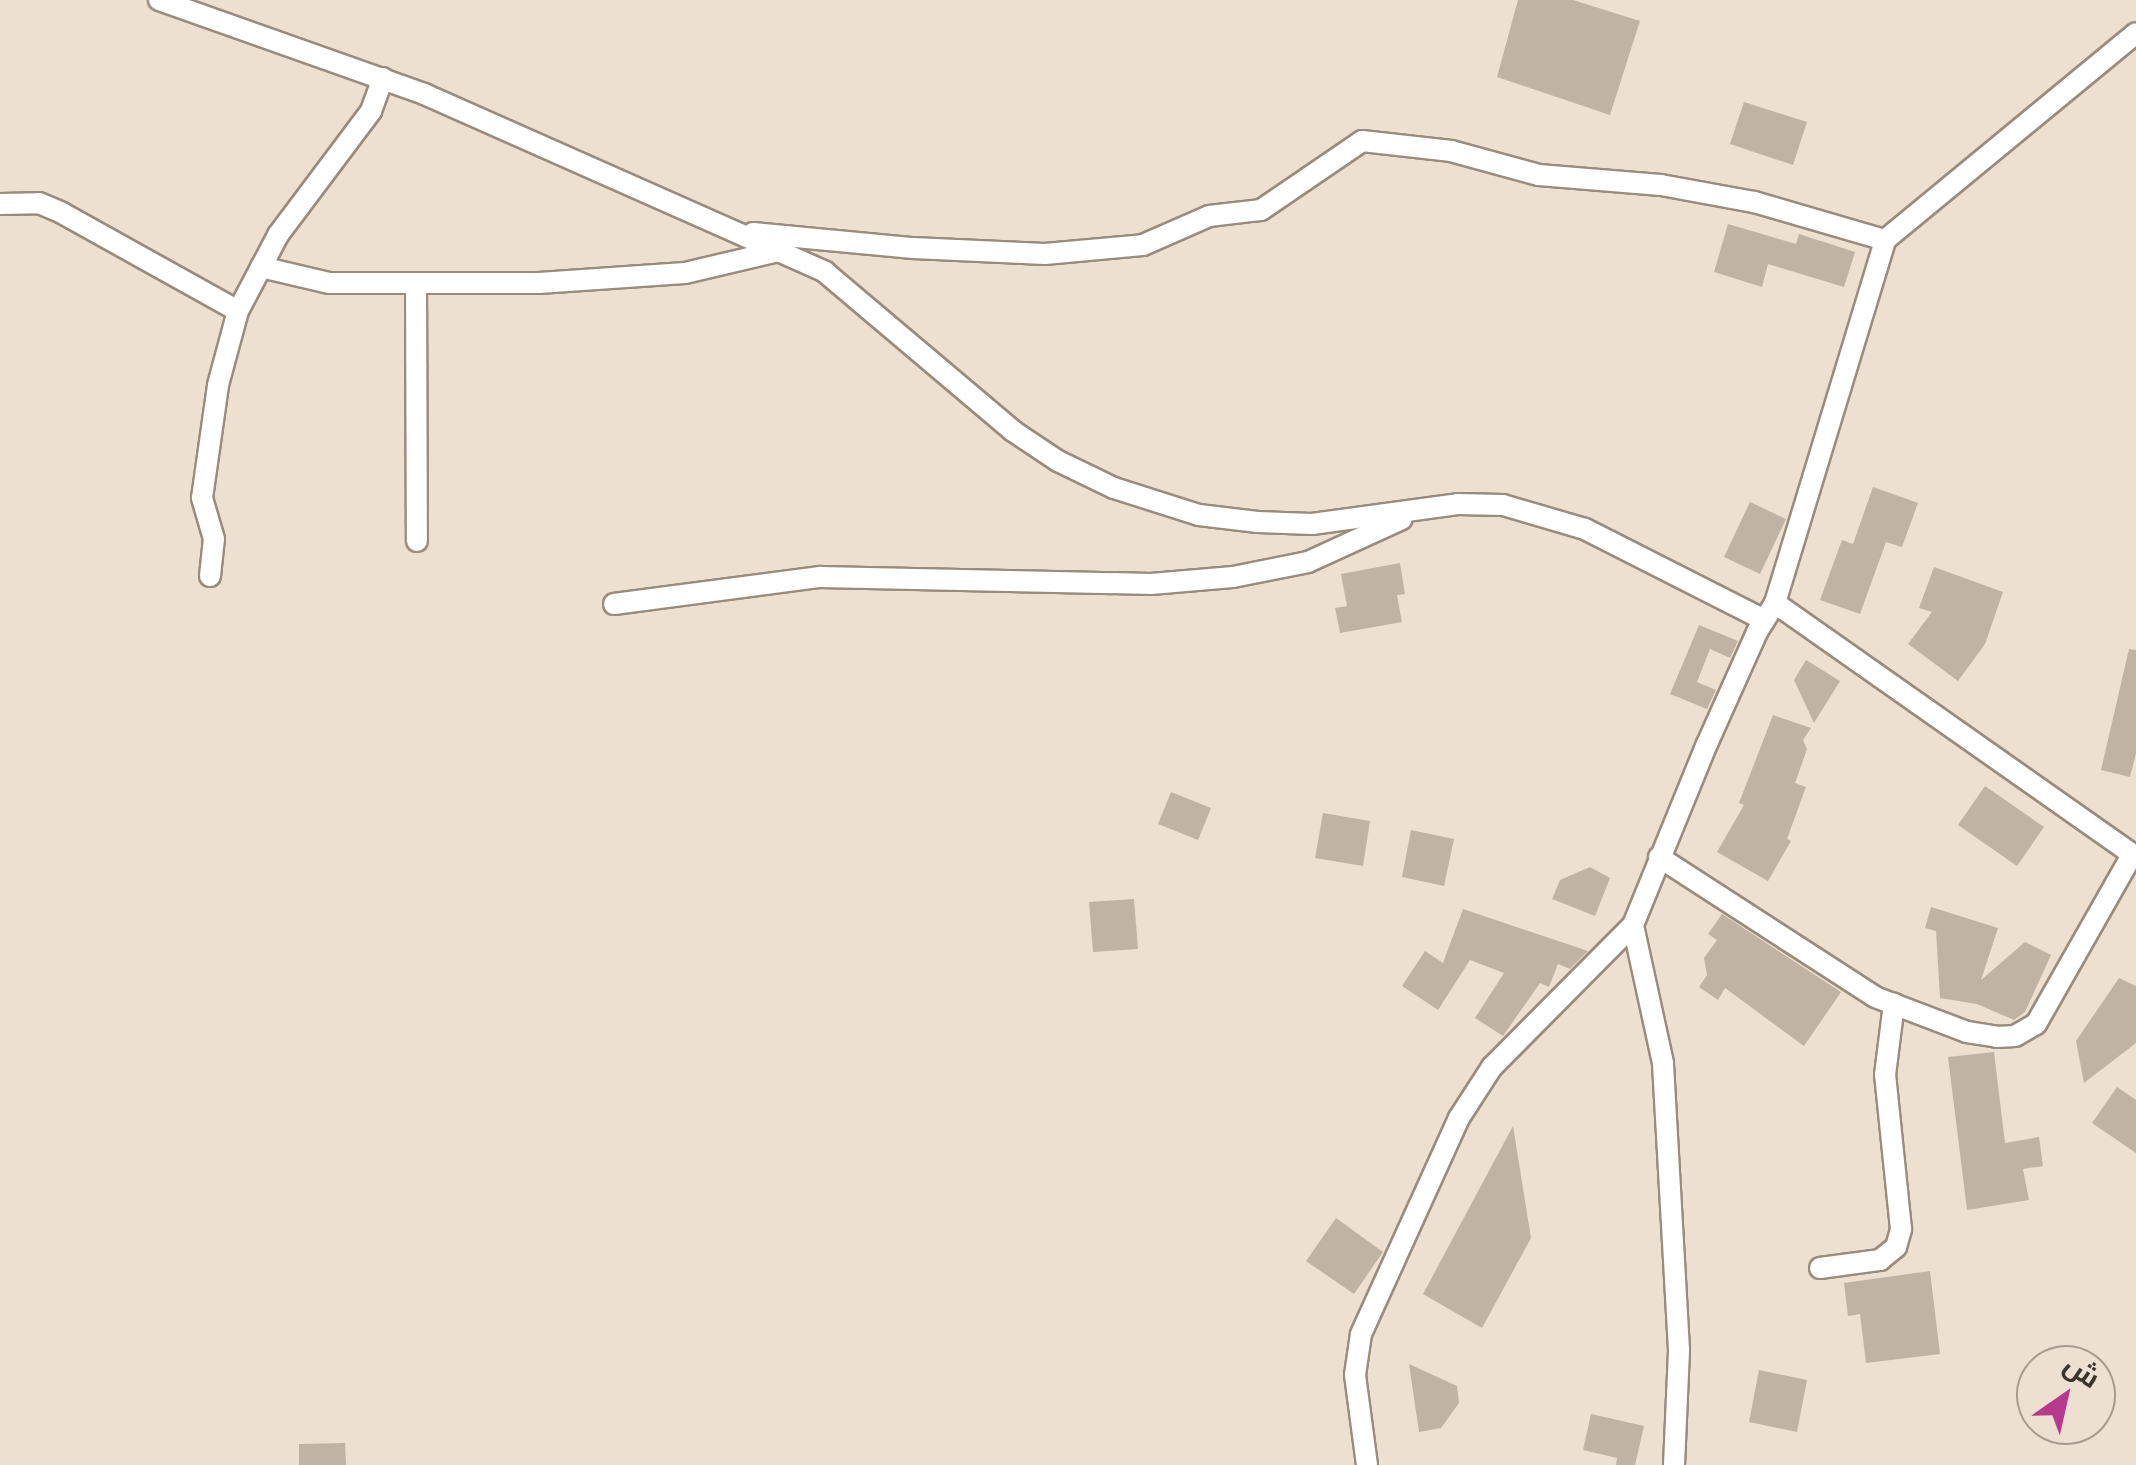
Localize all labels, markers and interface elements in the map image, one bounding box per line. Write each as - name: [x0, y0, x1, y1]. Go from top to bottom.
- north arrow: [2016, 1345, 2116, 1445]
- text: ش: [2058, 1348, 2106, 1395]

